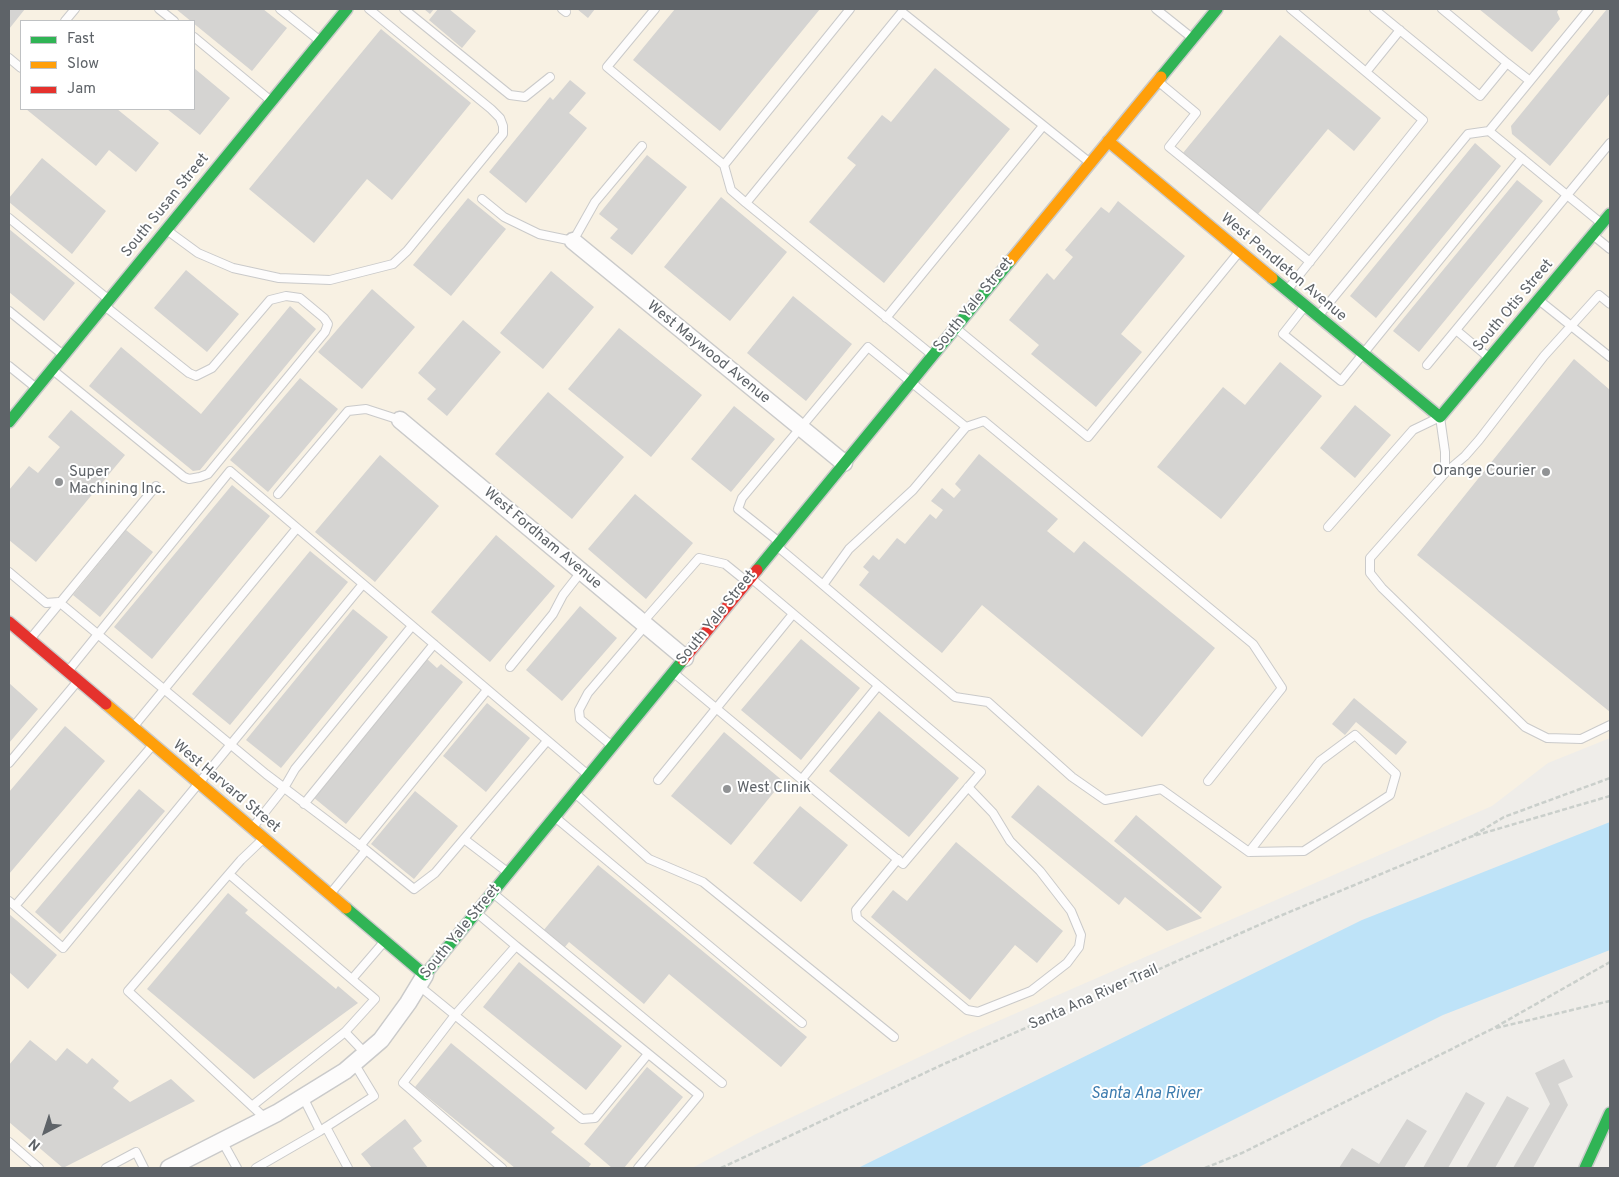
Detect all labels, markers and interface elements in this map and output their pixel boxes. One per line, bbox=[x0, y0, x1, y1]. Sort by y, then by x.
legend bbox=[20, 20, 195, 110]
text: Fast bbox=[67, 30, 95, 49]
text: Slow bbox=[67, 55, 99, 74]
text: Jam bbox=[67, 80, 96, 99]
street label: South Susan Street bbox=[119, 150, 213, 262]
street label: West Pendleton Avenue bbox=[1216, 210, 1350, 326]
street label: South Yale Street bbox=[930, 254, 1018, 356]
street label: South Otis Street bbox=[1470, 256, 1558, 356]
street label: West Maywood Avenue bbox=[643, 298, 773, 408]
place label: Orange Courier bbox=[1432, 463, 1536, 481]
place label: Super Machining Inc. bbox=[69, 464, 165, 499]
marker: Orange Courier bbox=[1540, 466, 1552, 478]
marker: Super Machining Inc. bbox=[53, 476, 65, 488]
street label: West Fordham Avenue bbox=[479, 484, 605, 594]
street label: South Yale Street bbox=[673, 567, 761, 669]
street label: West Harvard Street bbox=[169, 737, 283, 837]
place label: West Clinik bbox=[737, 780, 811, 798]
marker: West Clinik bbox=[721, 783, 733, 795]
street label: South Yale Street bbox=[417, 881, 505, 983]
street label: Santa Ana River Trail bbox=[1026, 961, 1162, 1035]
water label: Santa Ana River bbox=[1091, 1085, 1201, 1105]
north arrow bbox=[20, 1107, 70, 1157]
text: N bbox=[26, 1134, 44, 1154]

